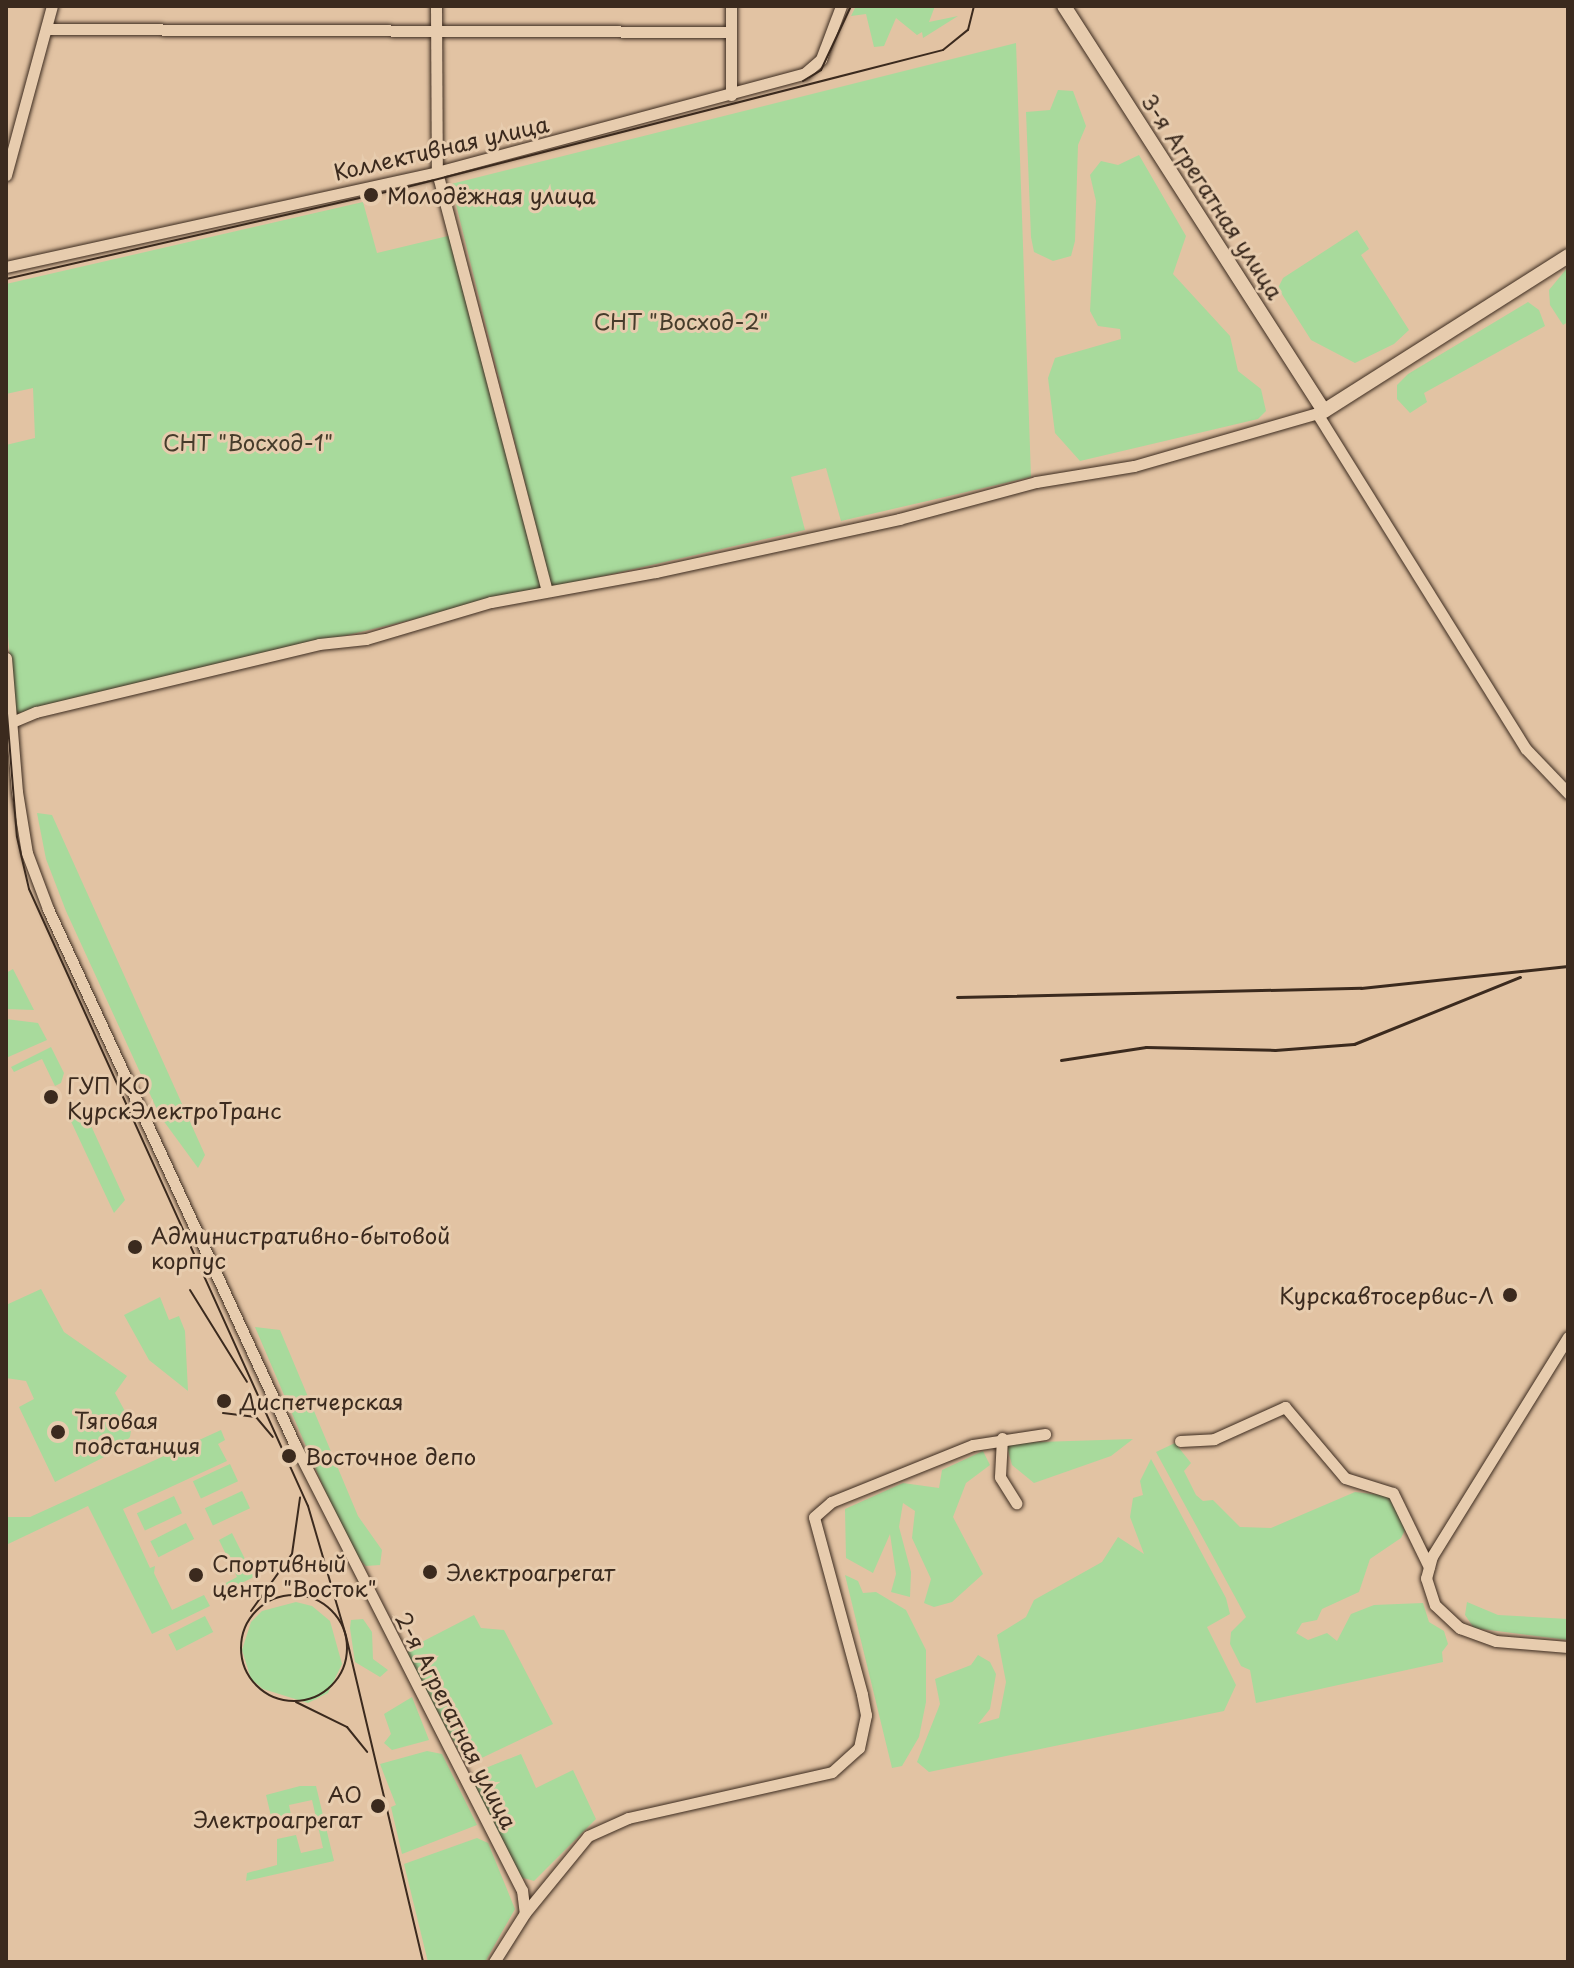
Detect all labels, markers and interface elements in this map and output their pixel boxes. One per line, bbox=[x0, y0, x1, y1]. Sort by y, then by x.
street label: 3-я Агрегатная улица bbox=[1137, 88, 1289, 304]
street label: Коллективная улица bbox=[330, 109, 552, 185]
place label: Молодёжная улица bbox=[387, 182, 597, 208]
marker: Молодёжная улица bbox=[362, 186, 380, 204]
park label: СНТ "Восход-2" bbox=[593, 308, 769, 334]
park label: СНТ "Восход-1" bbox=[163, 429, 333, 455]
place label: ГУП КО КурскЭлектроТранс bbox=[67, 1071, 282, 1122]
marker: ГУП КО КурскЭлектроТранс bbox=[42, 1088, 60, 1106]
place label: Административно-бытовой корпус bbox=[151, 1221, 450, 1272]
marker: Административно-бытовой корпус bbox=[126, 1238, 144, 1256]
place label: Курскавтосервис-Л bbox=[1279, 1282, 1494, 1308]
marker: Курскавтосервис-Л bbox=[1501, 1286, 1519, 1304]
place label: Диспетчерская bbox=[240, 1388, 404, 1414]
marker: Диспетчерская bbox=[215, 1392, 233, 1410]
place label: Тяговая подстанция bbox=[74, 1406, 200, 1458]
marker: Тяговая подстанция bbox=[49, 1423, 67, 1441]
place label: Восточное депо bbox=[305, 1443, 476, 1469]
marker: Восточное депо bbox=[280, 1447, 298, 1465]
place label: Спортивный центр "Восток" bbox=[212, 1549, 377, 1600]
place label: Электроагрегат bbox=[446, 1559, 615, 1585]
marker: Электроагрегат bbox=[421, 1563, 439, 1581]
marker: Спортивный центр "Восток" bbox=[187, 1566, 205, 1584]
street label: 2-я Агрегатная улица bbox=[391, 1607, 523, 1833]
place label: АО Электроагрегат bbox=[193, 1780, 362, 1832]
marker: АО Электроагрегат bbox=[369, 1797, 387, 1815]

